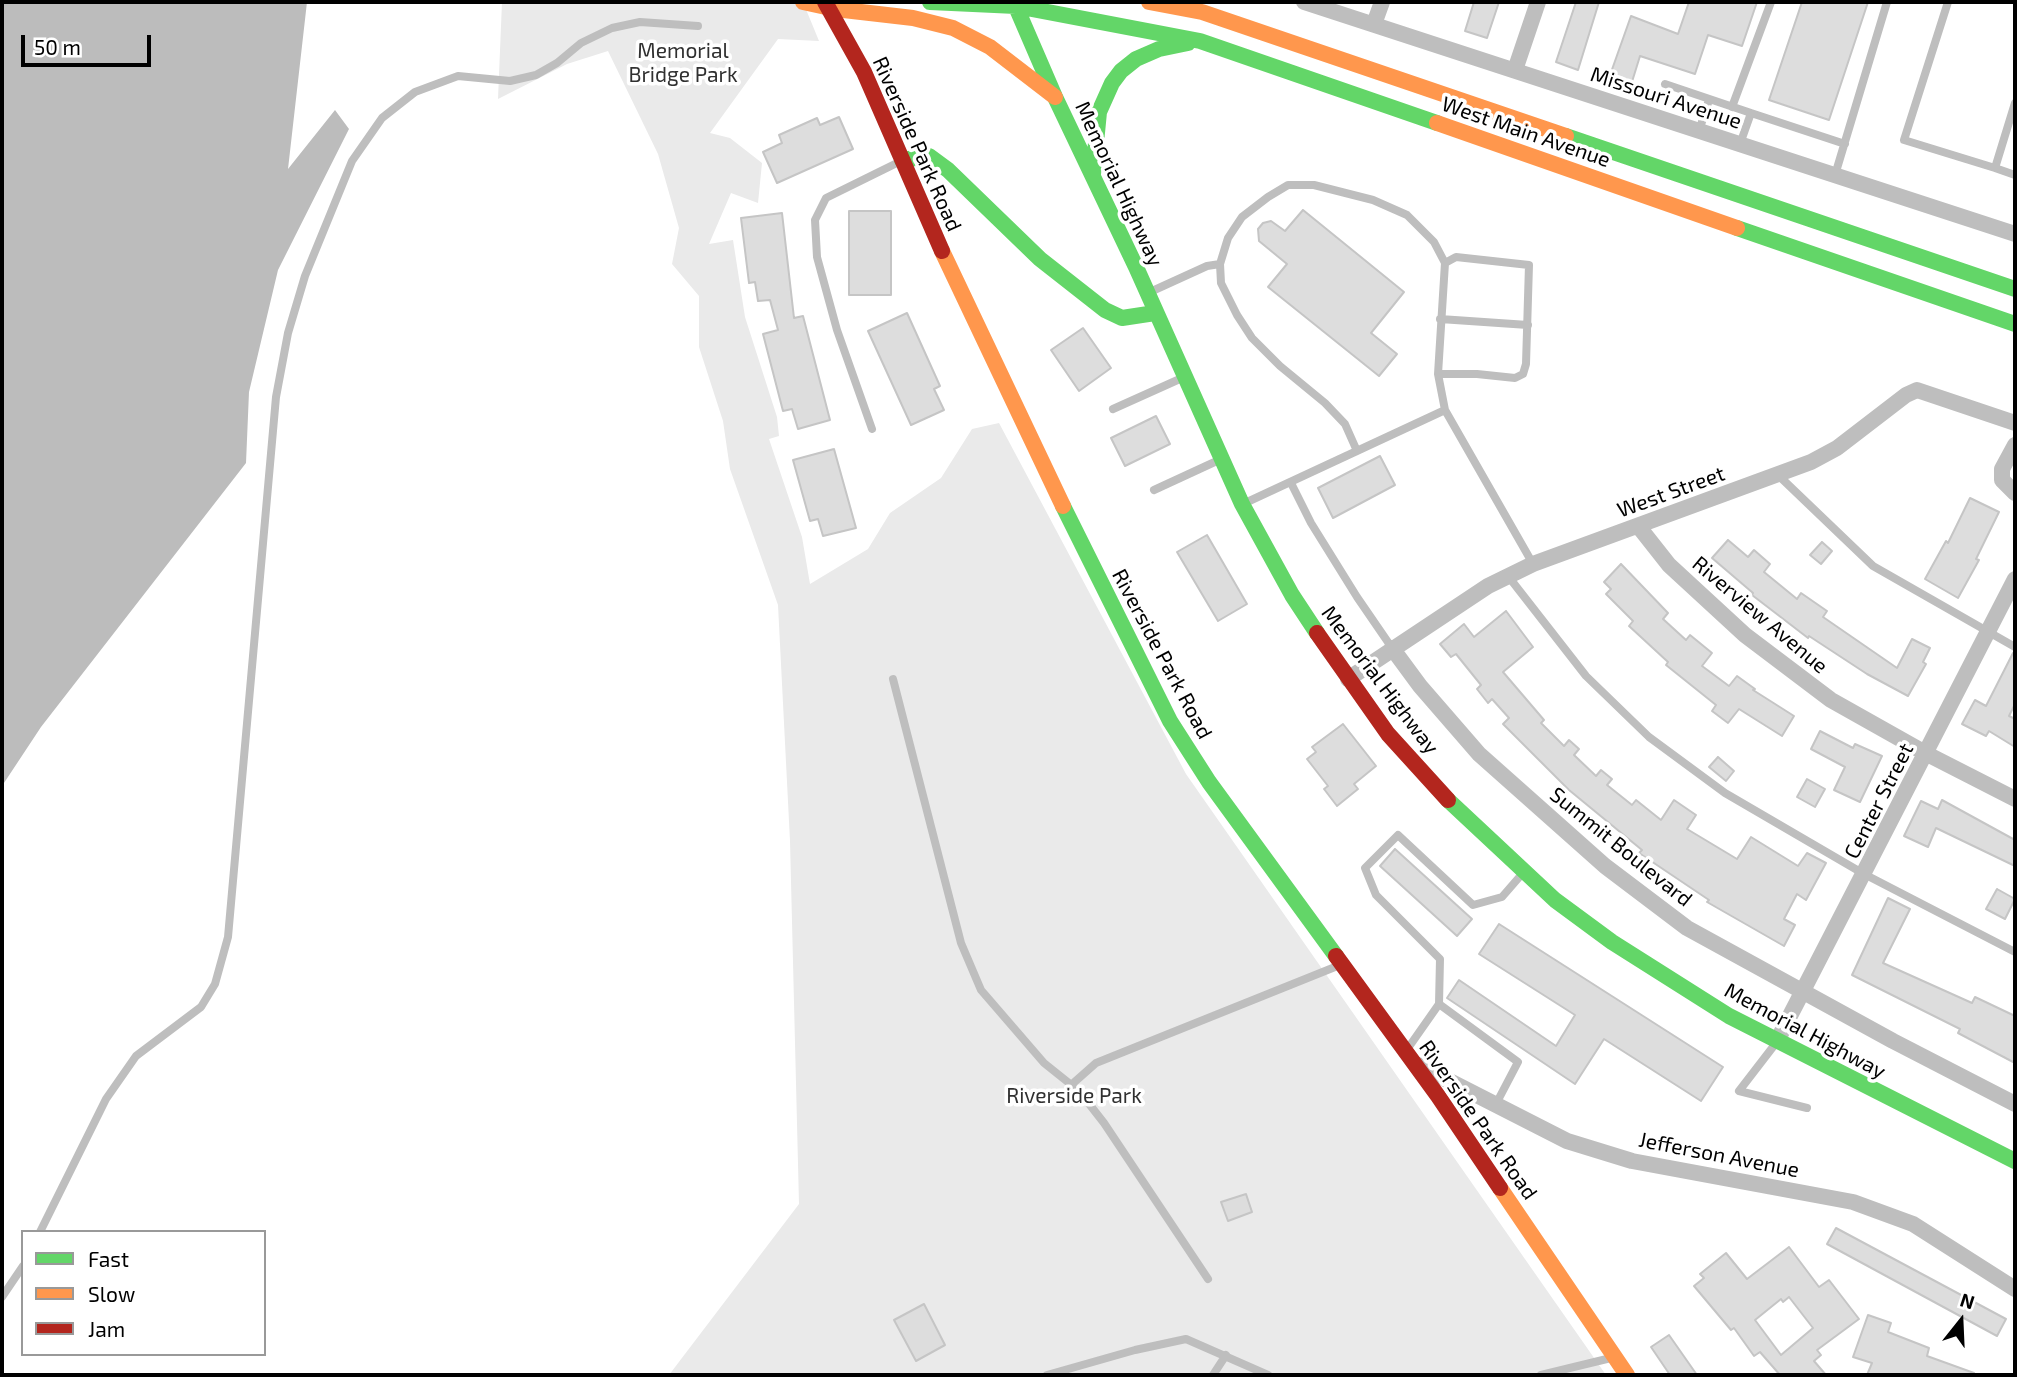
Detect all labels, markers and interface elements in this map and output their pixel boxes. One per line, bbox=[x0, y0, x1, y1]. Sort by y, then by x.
scale bar bbox=[24, 21, 154, 65]
text: 50 m bbox=[34, 34, 81, 59]
park label: Memorial Bridge Park bbox=[628, 38, 738, 88]
street label: Riverside Park Road bbox=[867, 53, 967, 235]
street label: Missouri Avenue bbox=[1587, 62, 1745, 134]
street label: West Main Avenue bbox=[1438, 91, 1614, 173]
street label: Memorial Highway bbox=[1070, 98, 1168, 270]
street label: West Street bbox=[1614, 461, 1728, 523]
street label: Riverview Avenue bbox=[1687, 551, 1833, 679]
street label: Riverside Park Road bbox=[1107, 565, 1217, 743]
street label: Memorial Highway bbox=[1316, 601, 1444, 759]
street label: Center Street bbox=[1839, 739, 1919, 863]
street label: Summit Boulevard bbox=[1545, 782, 1697, 912]
street label: Memorial Highway bbox=[1720, 978, 1890, 1084]
street label: Riverside Park Road bbox=[1414, 1035, 1542, 1205]
park label: Riverside Park bbox=[1006, 1083, 1142, 1109]
street label: Jefferson Avenue bbox=[1637, 1127, 1801, 1183]
legend bbox=[21, 1230, 266, 1356]
text: Fast bbox=[88, 1246, 129, 1271]
text: Slow bbox=[88, 1281, 135, 1306]
north arrow bbox=[1926, 1286, 1996, 1356]
text: N bbox=[1958, 1287, 1978, 1314]
text: Jam bbox=[88, 1316, 125, 1341]

